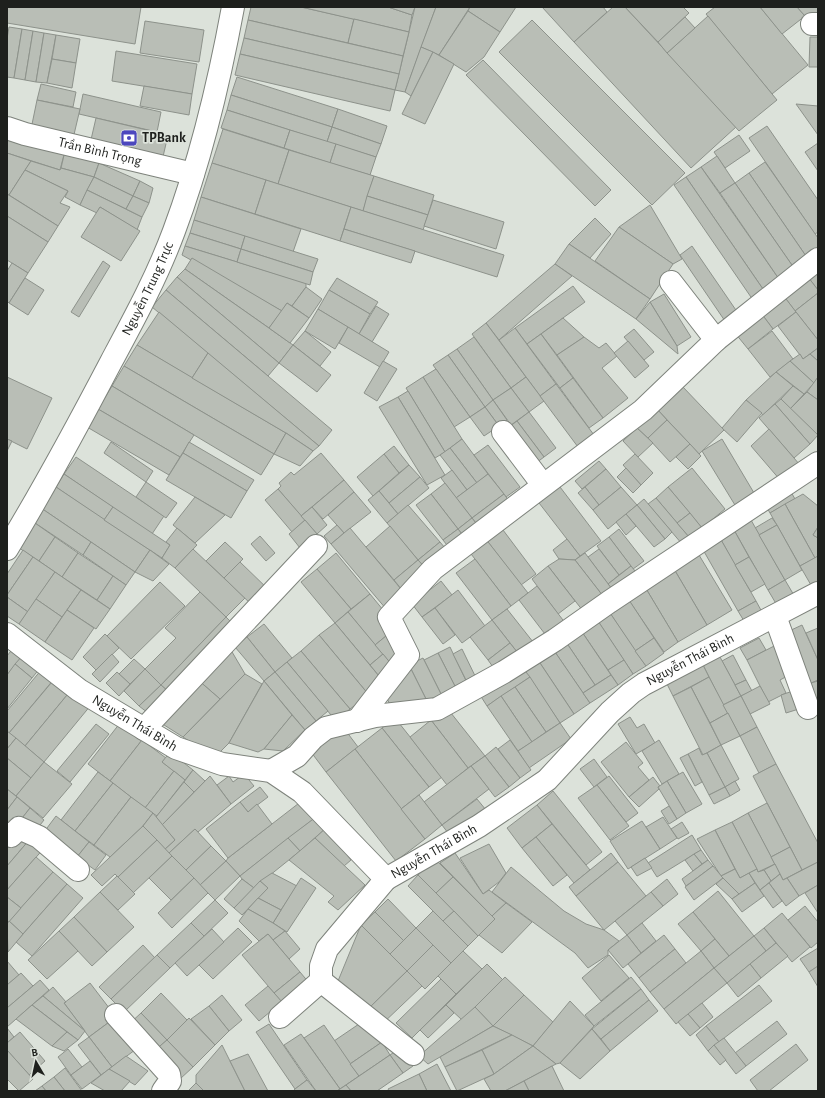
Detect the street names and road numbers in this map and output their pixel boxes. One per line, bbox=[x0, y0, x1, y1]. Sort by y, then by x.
street label: Trần Bình Trọng bbox=[57, 135, 143, 169]
street label: Nguyễn Trung Trực bbox=[120, 240, 176, 338]
street label: Nguyễn Thái Bình bbox=[644, 631, 736, 688]
street label: Nguyễn Thái Bình bbox=[90, 692, 180, 754]
street label: Nguyễn Thái Bình bbox=[389, 822, 479, 882]

